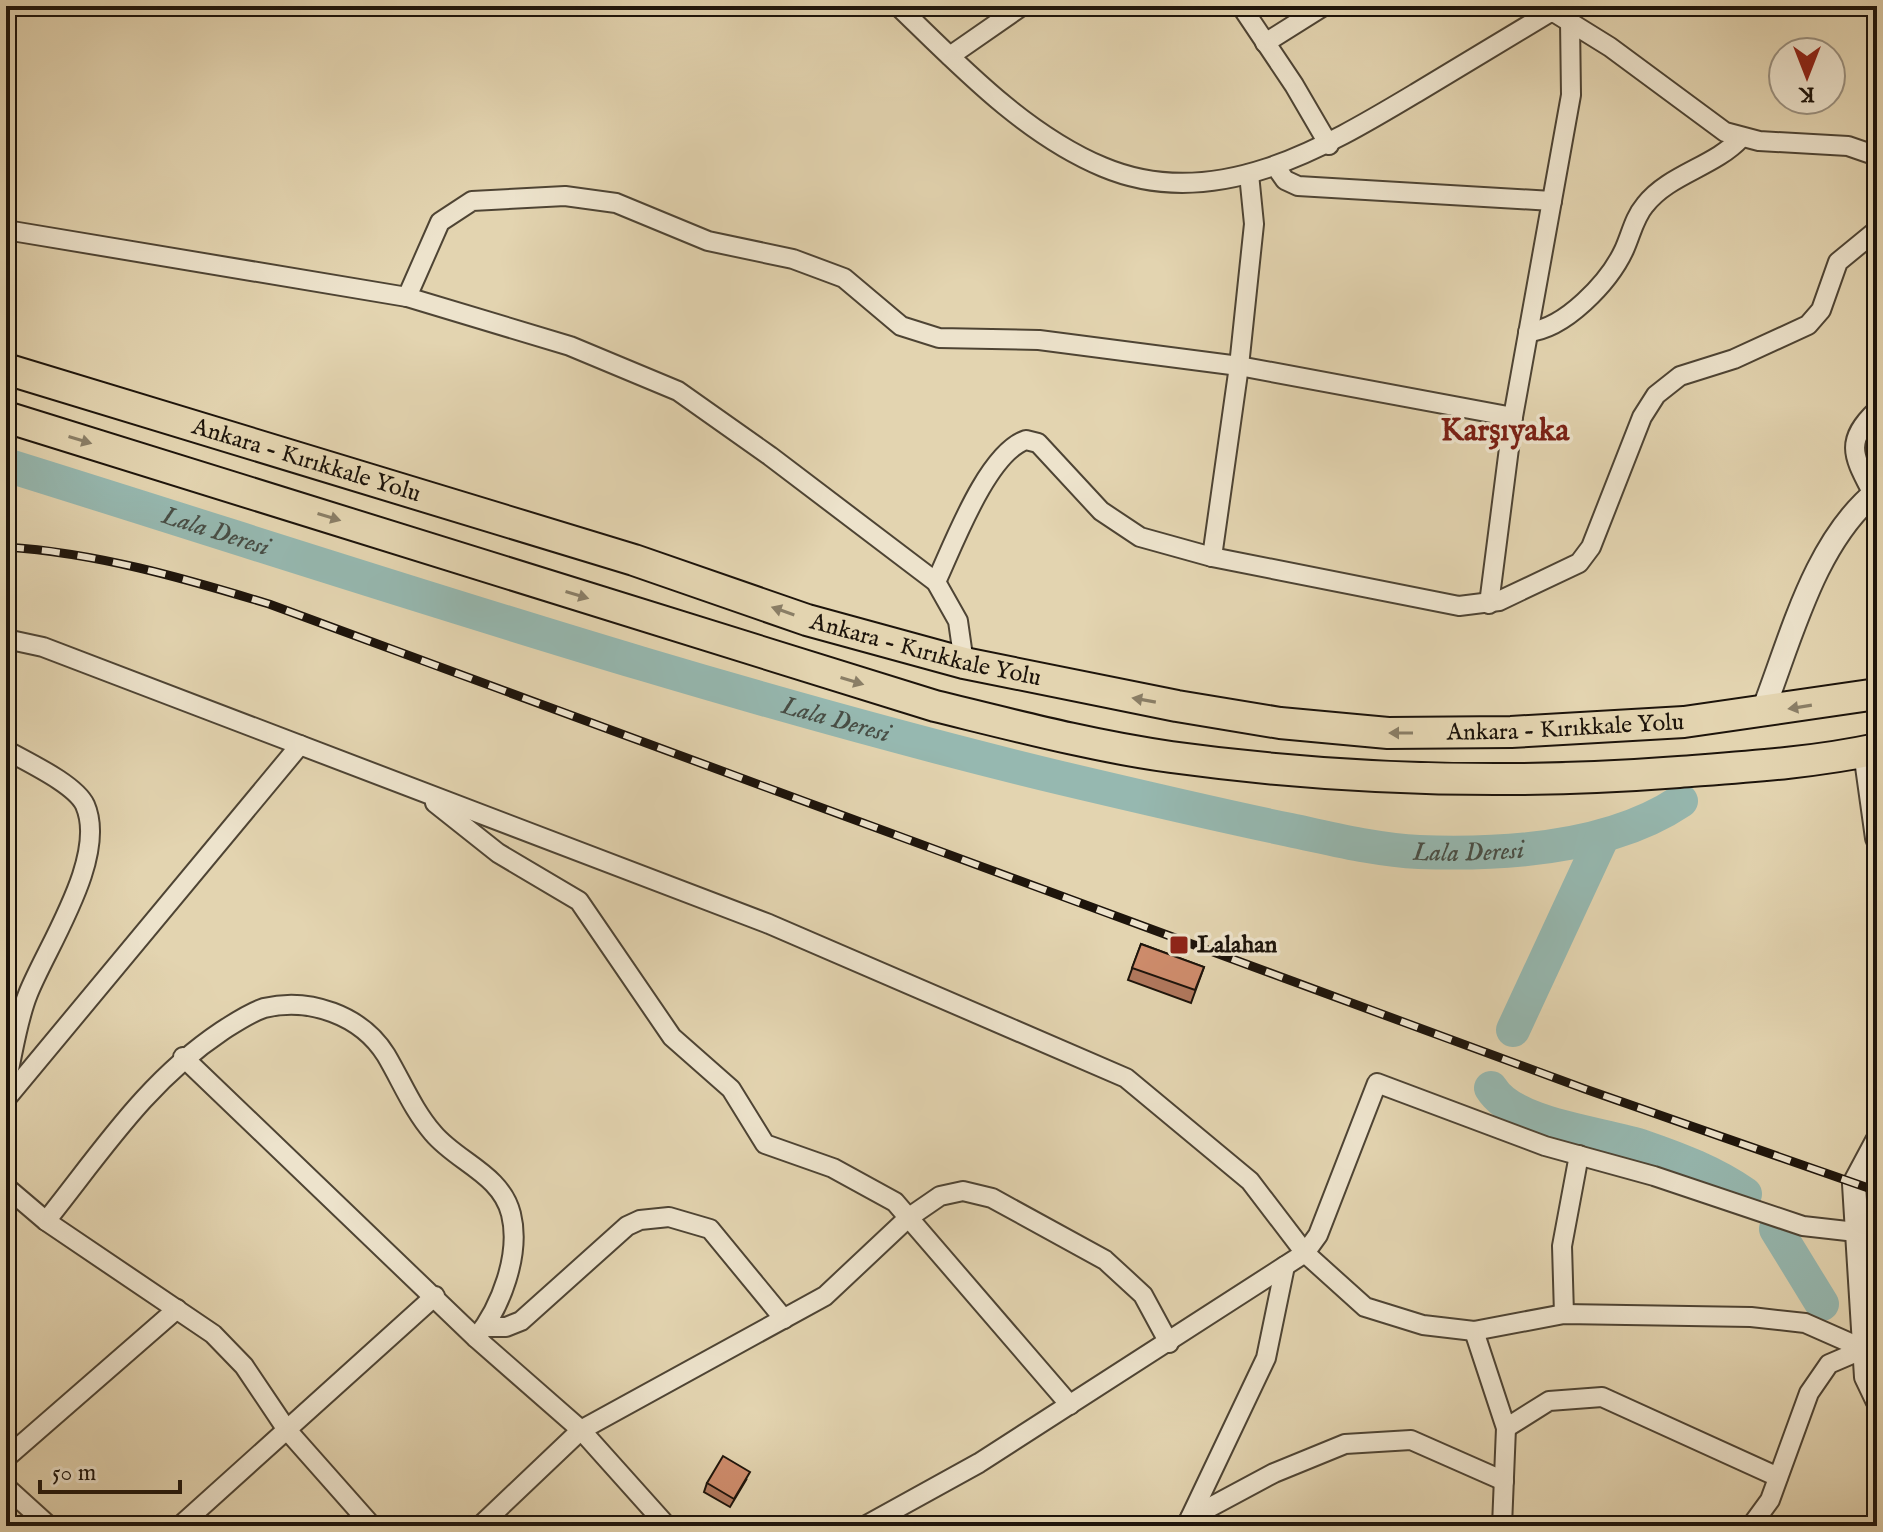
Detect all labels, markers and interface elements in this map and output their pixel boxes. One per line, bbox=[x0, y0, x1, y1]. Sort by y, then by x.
north arrow bbox=[1767, 36, 1847, 116]
text: K bbox=[1798, 80, 1815, 108]
street label: Ankara - Kırıkkale Yolu bbox=[187, 411, 425, 510]
district label: Karşıyaka bbox=[1441, 411, 1571, 452]
one-way arrow bbox=[69, 434, 93, 447]
water label: Lala Deresi bbox=[157, 498, 275, 564]
one-way arrow bbox=[317, 511, 341, 524]
one-way arrow bbox=[565, 589, 589, 601]
one-way arrow bbox=[771, 605, 795, 617]
street label: Ankara - Kırıkkale Yolu bbox=[806, 606, 1044, 694]
one-way arrow bbox=[840, 675, 864, 688]
water label: Lala Deresi bbox=[777, 688, 895, 750]
one-way arrow bbox=[1131, 694, 1156, 706]
one-way arrow bbox=[1787, 701, 1812, 713]
street label: Ankara - Kırıkkale Yolu bbox=[1446, 707, 1685, 748]
one-way arrow bbox=[1388, 726, 1413, 739]
water label: Lala Deresi bbox=[1411, 833, 1527, 869]
place label: Lalahan bbox=[1197, 930, 1278, 961]
marker: Lalahan bbox=[1168, 934, 1190, 956]
scale bar bbox=[40, 1444, 180, 1494]
text: 50 m bbox=[52, 1458, 96, 1489]

